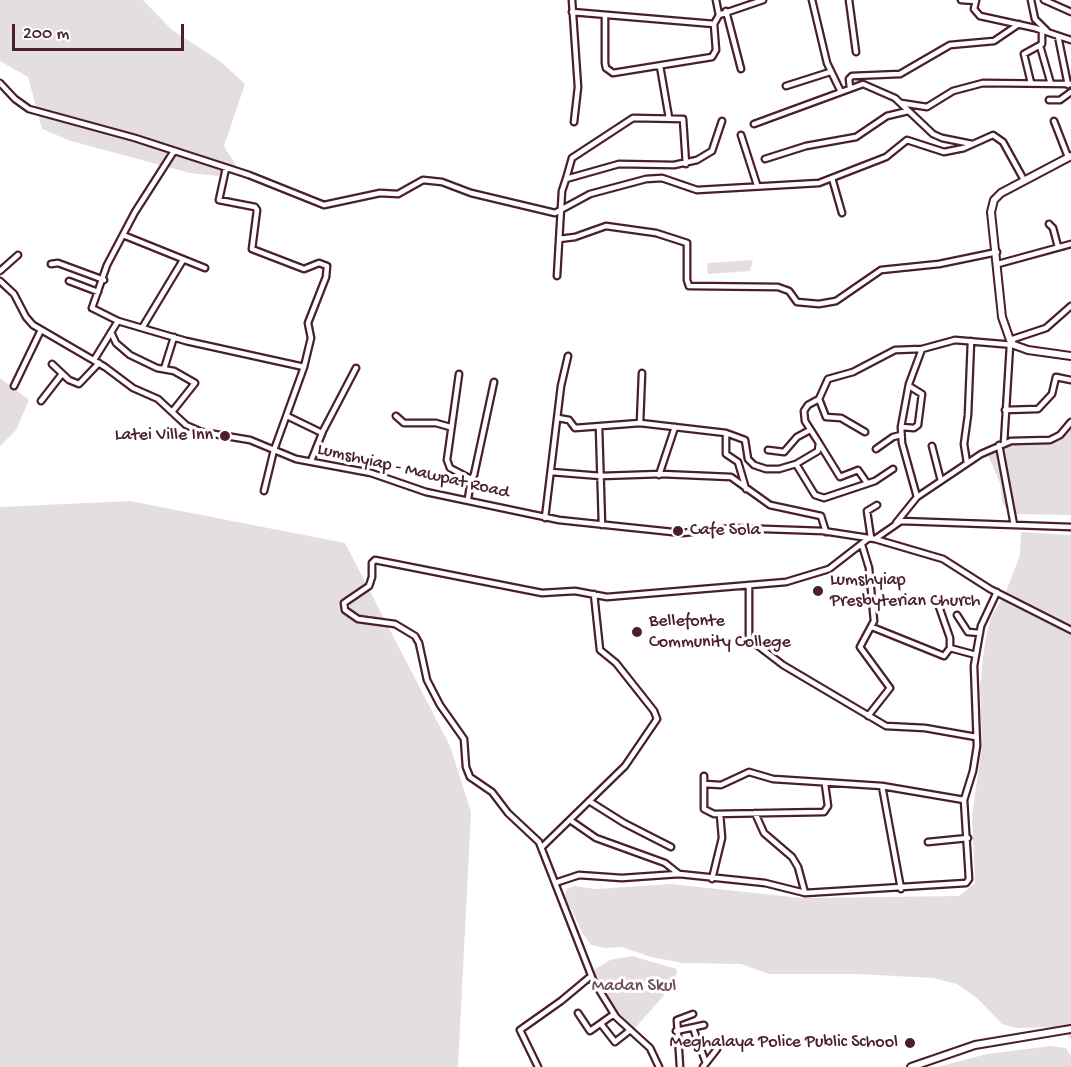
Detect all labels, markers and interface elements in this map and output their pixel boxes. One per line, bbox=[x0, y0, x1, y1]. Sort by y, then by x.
scale bar bbox=[15, 12, 188, 50]
text: 200 m bbox=[23, 24, 69, 45]
place label: Latei Ville Inn bbox=[115, 425, 213, 447]
marker: Latei Ville Inn bbox=[218, 429, 232, 443]
street label: Lumshyiap - Mawpat Road bbox=[315, 439, 511, 505]
place label: Cafe Sola bbox=[690, 520, 760, 542]
marker: Cafe Sola bbox=[671, 524, 685, 538]
place label: Lumshyiap Presbyterian Church bbox=[830, 570, 980, 612]
marker: Lumshyiap Presbyterian Church bbox=[811, 584, 825, 598]
place label: Bellefonte Community College bbox=[649, 611, 791, 654]
marker: Bellefonte Community College bbox=[630, 625, 644, 639]
park label: Madan Skul bbox=[592, 976, 676, 998]
place label: Meghalaya Police Public School bbox=[670, 1032, 898, 1054]
marker: Meghalaya Police Public School bbox=[903, 1036, 917, 1050]

